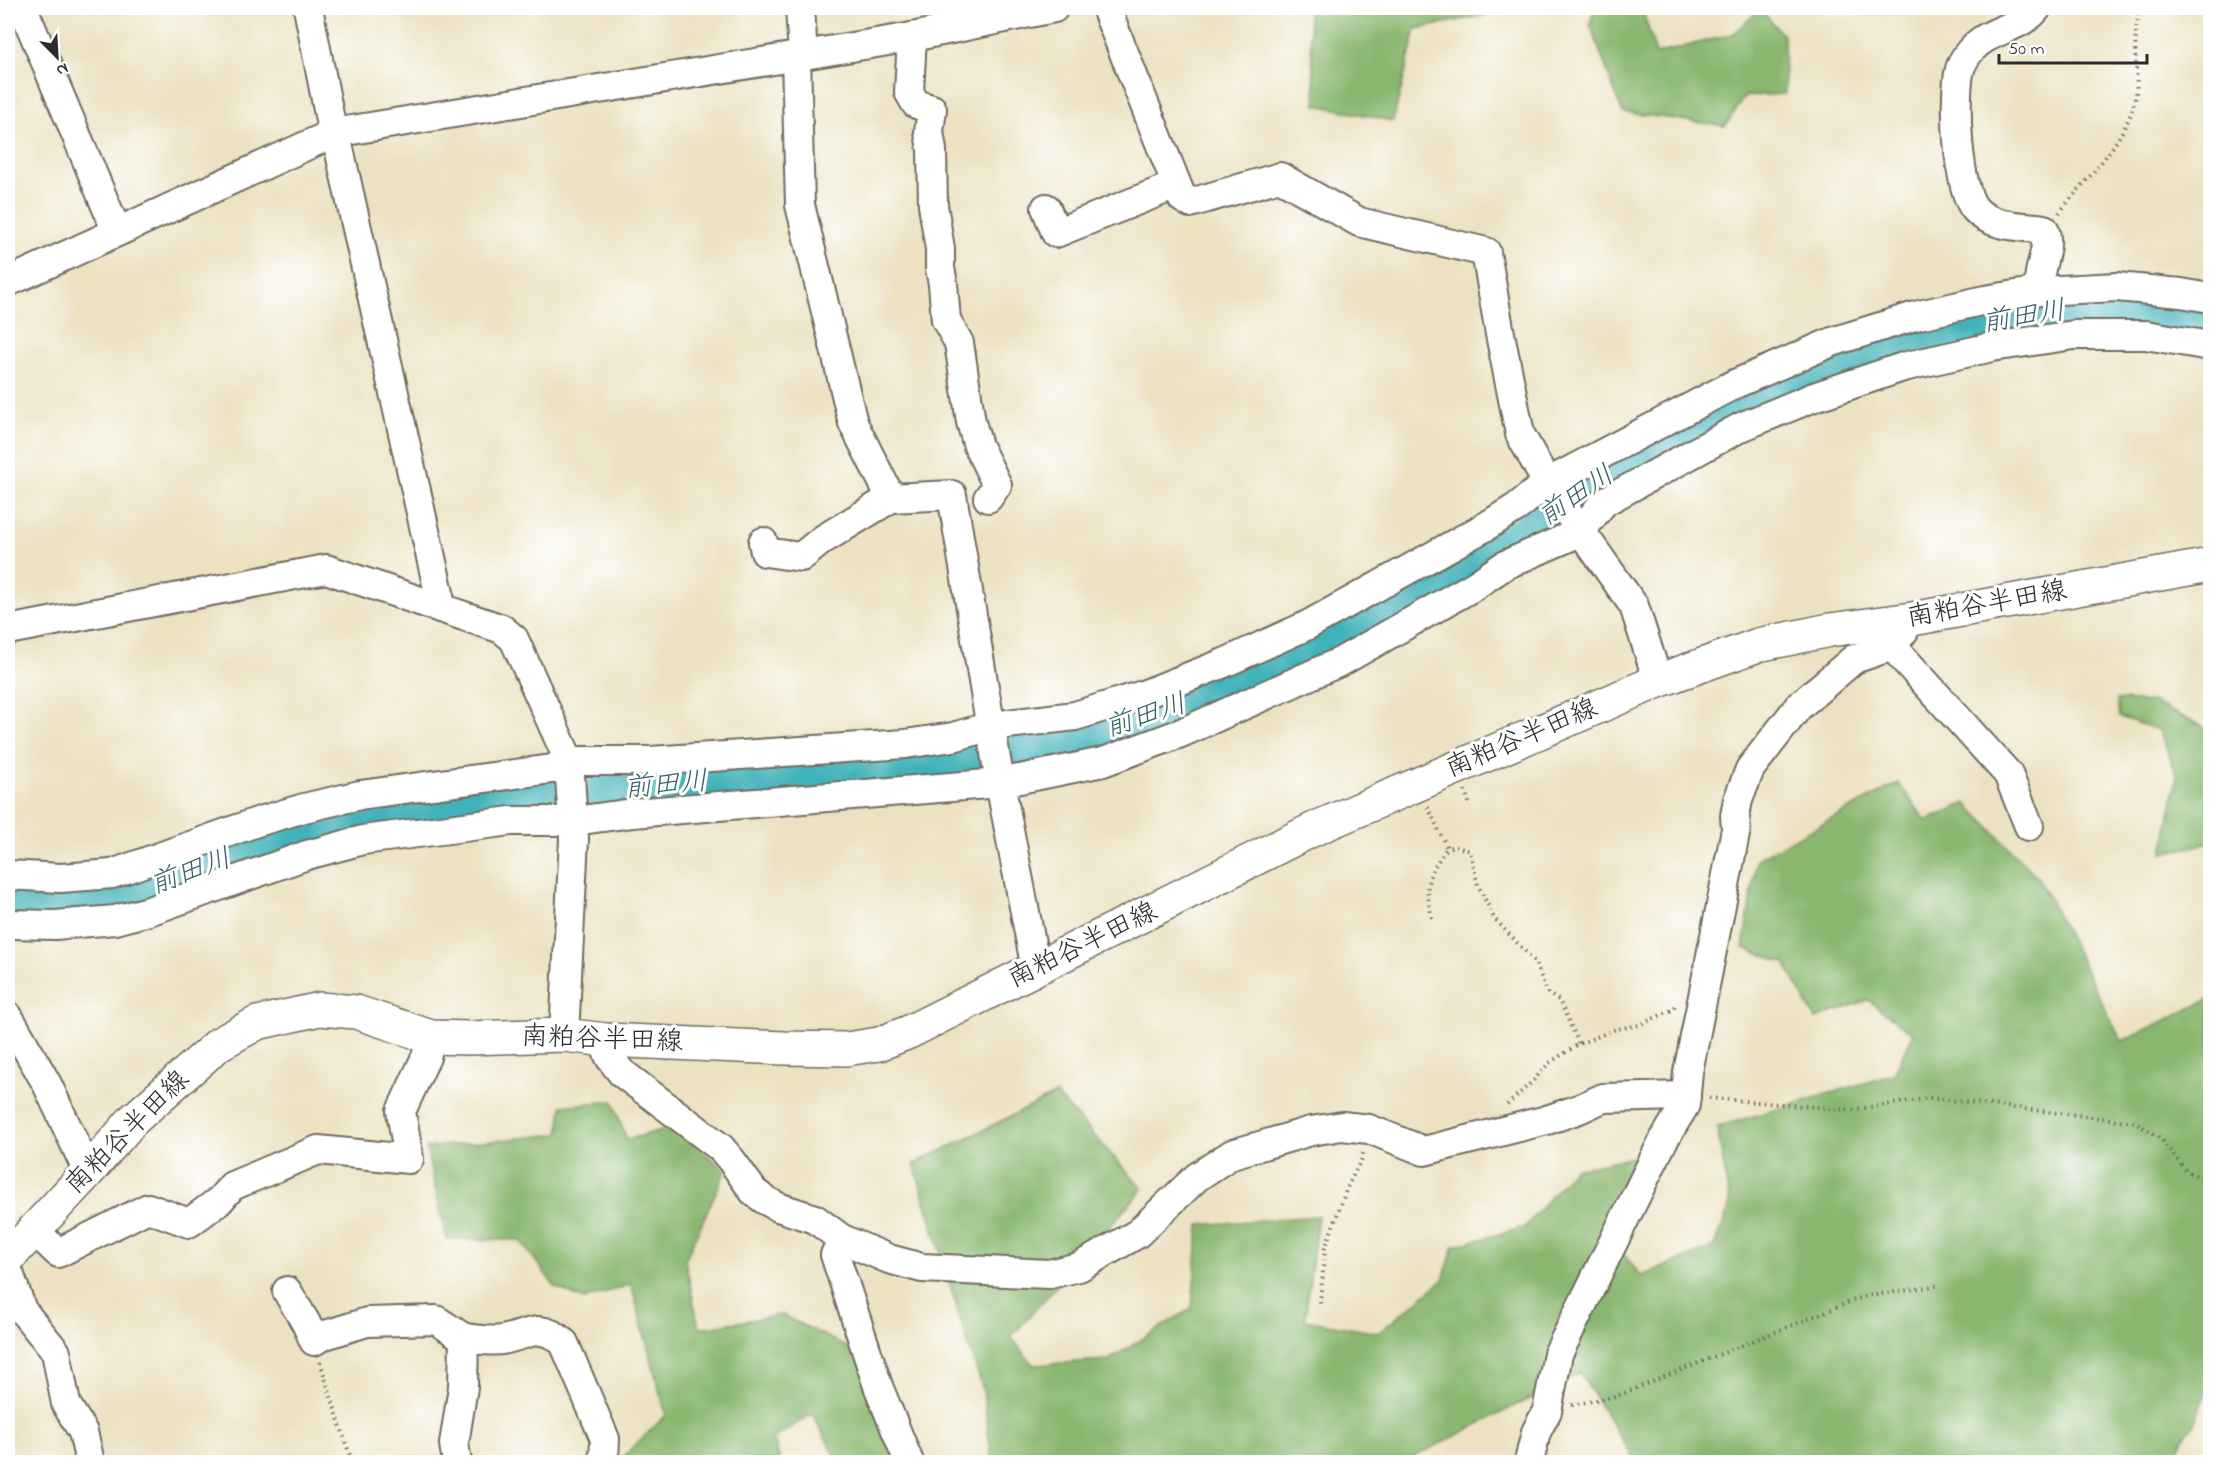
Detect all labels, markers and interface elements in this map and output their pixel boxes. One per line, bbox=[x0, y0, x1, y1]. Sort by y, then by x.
north arrow bbox=[27, 27, 87, 87]
scale bar bbox=[1999, 27, 2148, 65]
text: 50 m bbox=[2008, 37, 2045, 63]
text: N bbox=[52, 56, 72, 82]
water label: 前田川 bbox=[1979, 291, 2069, 345]
water label: 前田川 bbox=[1531, 457, 1623, 537]
street label: 南粕谷半田線 bbox=[1904, 572, 2070, 638]
water label: 前田川 bbox=[1100, 685, 1192, 749]
street label: 南粕谷半田線 bbox=[1440, 689, 1604, 789]
water label: 前田川 bbox=[622, 762, 710, 810]
water label: 前田川 bbox=[145, 839, 237, 907]
street label: 南粕谷半田線 bbox=[1002, 893, 1164, 999]
street label: 南粕谷半田線 bbox=[520, 1018, 684, 1062]
street label: 南粕谷半田線 bbox=[57, 1062, 199, 1204]

